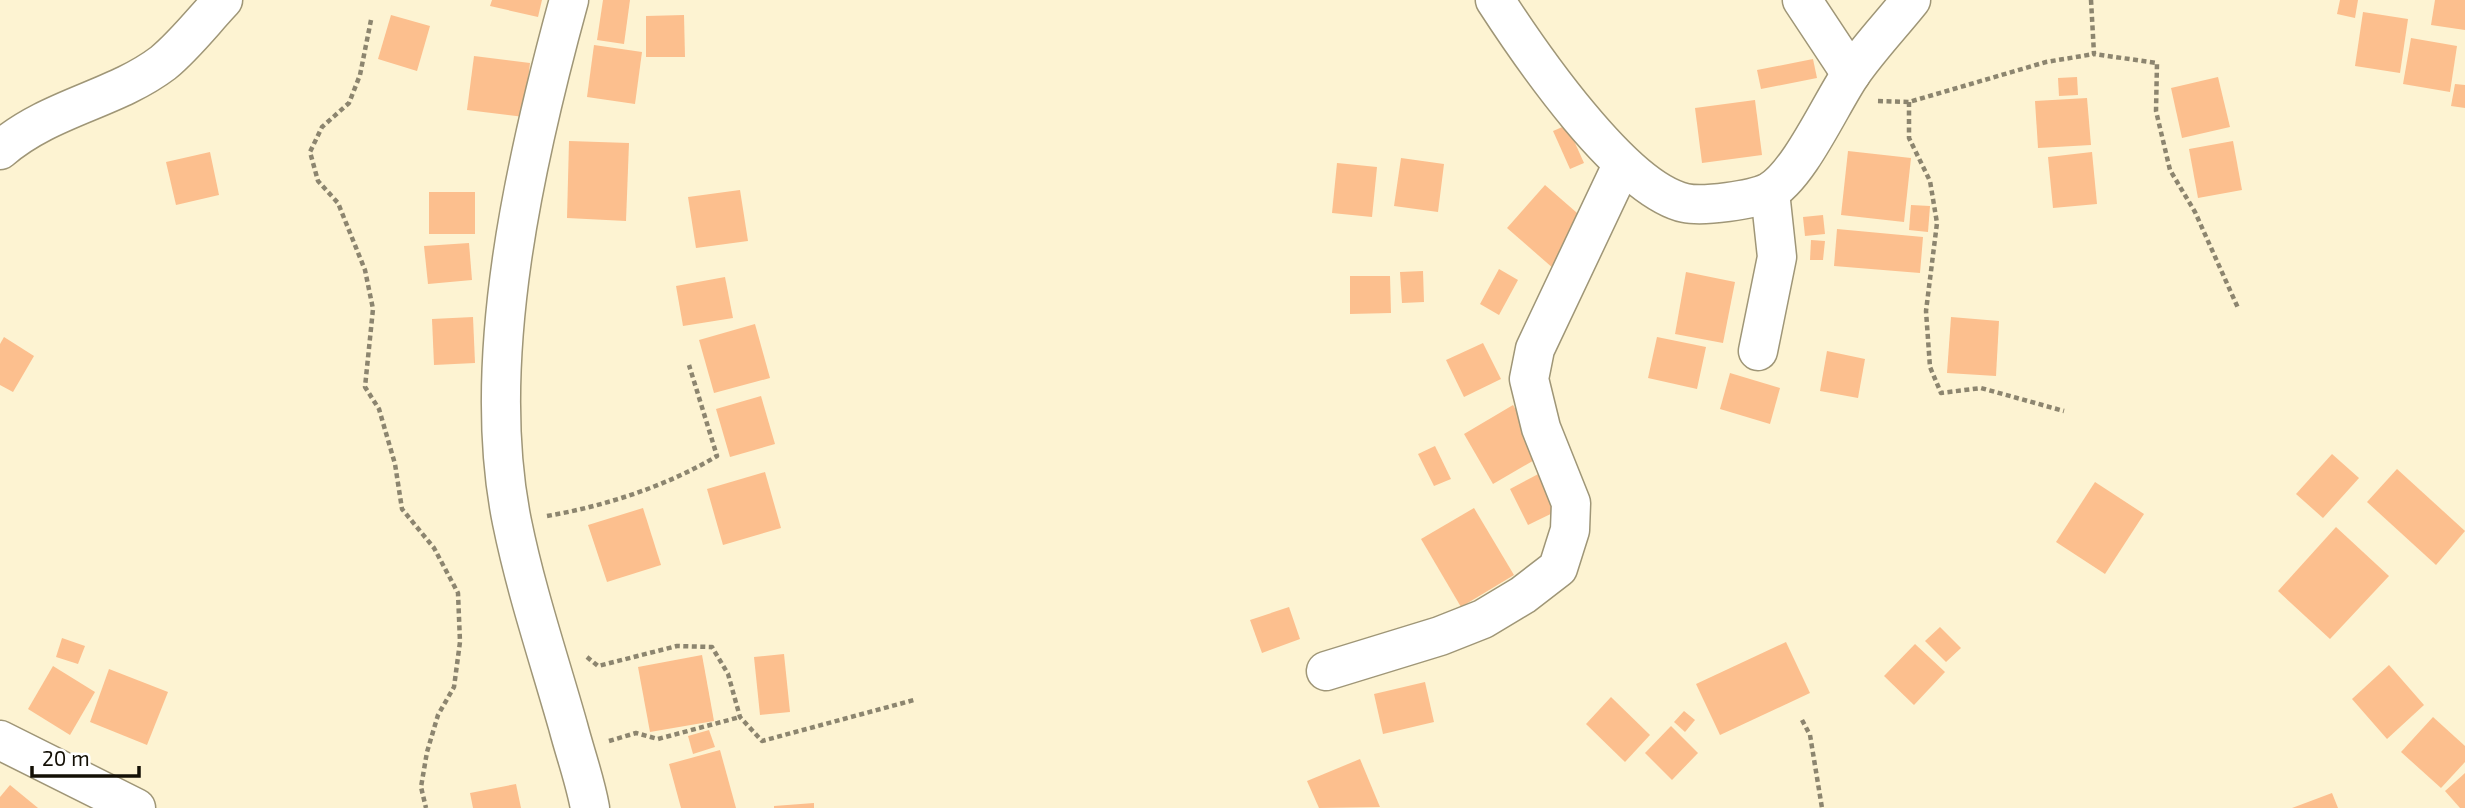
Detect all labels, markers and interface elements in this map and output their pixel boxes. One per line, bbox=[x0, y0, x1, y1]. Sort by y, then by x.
scale bar bbox=[32, 734, 138, 778]
text: 20 m bbox=[42, 745, 90, 770]

